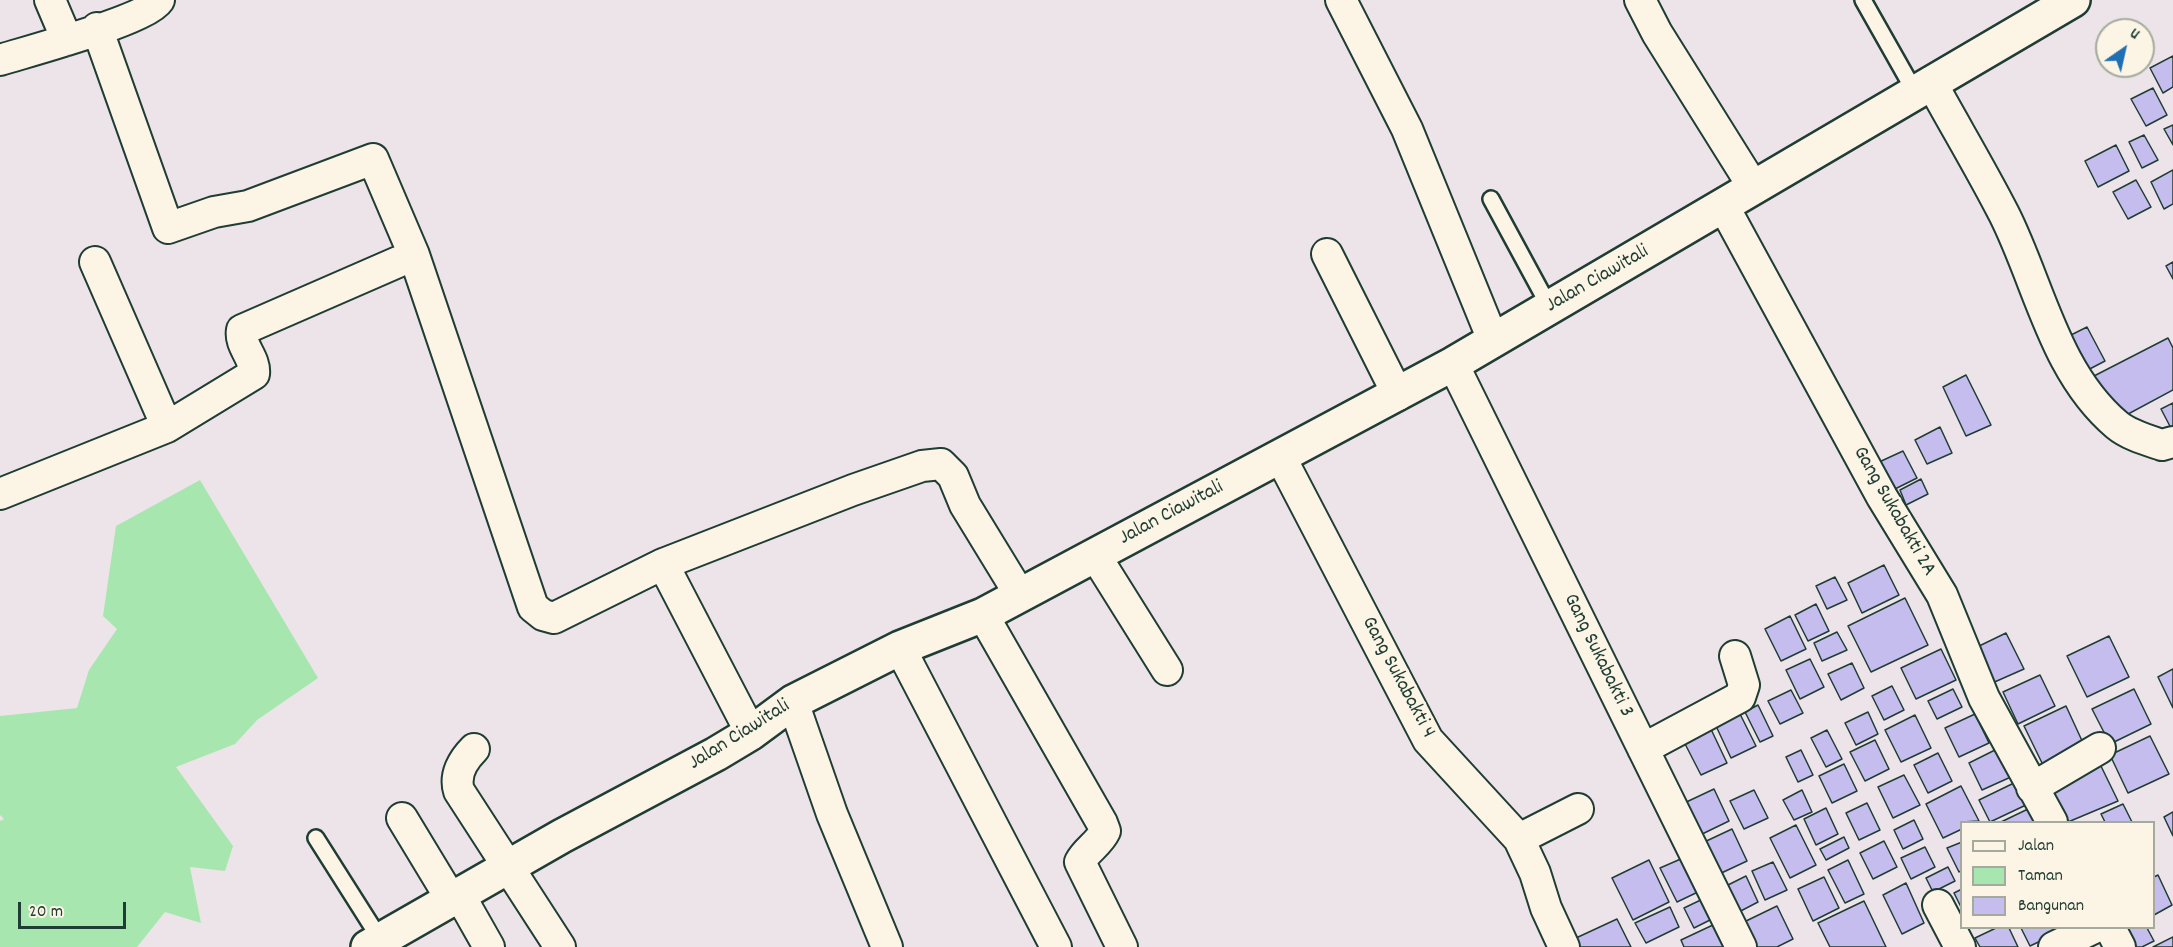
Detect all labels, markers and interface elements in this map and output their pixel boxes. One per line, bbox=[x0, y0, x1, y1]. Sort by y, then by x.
north arrow bbox=[2095, 18, 2155, 78]
text: U bbox=[2125, 23, 2144, 46]
street label: Jalan Ciawitali bbox=[1542, 240, 1654, 320]
street label: Gang Sukabakti 2A bbox=[1846, 443, 1940, 581]
street label: Jalan Ciawitali bbox=[1115, 476, 1229, 552]
street label: Gang Sukabakti 3 bbox=[1556, 590, 1638, 722]
street label: Gang Sukabakti 4 bbox=[1355, 613, 1439, 743]
street label: Jalan Ciawitali bbox=[685, 695, 795, 777]
legend bbox=[1960, 821, 2155, 929]
text: Jalan bbox=[2018, 834, 2054, 859]
text: Taman bbox=[2018, 864, 2063, 889]
scale bar bbox=[21, 890, 129, 928]
text: Bangunan bbox=[2018, 894, 2084, 919]
text: 20 m bbox=[29, 900, 63, 925]

